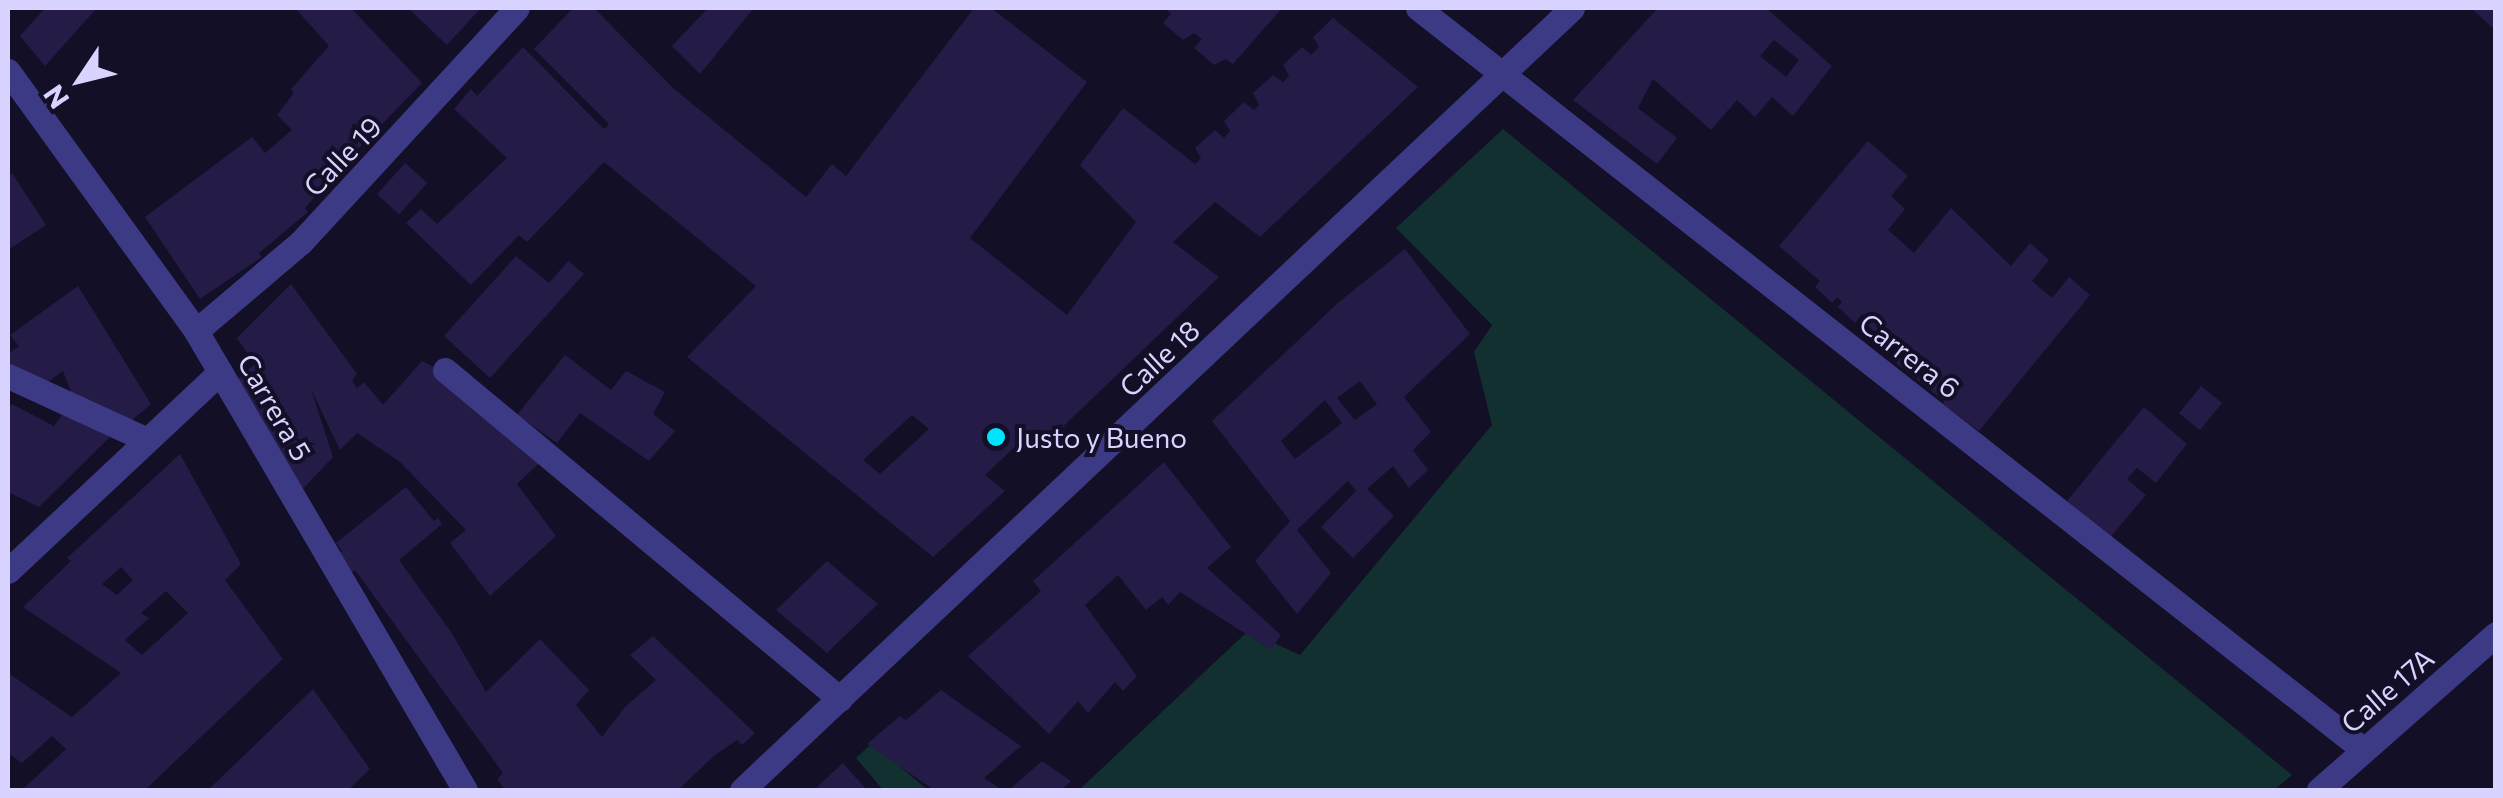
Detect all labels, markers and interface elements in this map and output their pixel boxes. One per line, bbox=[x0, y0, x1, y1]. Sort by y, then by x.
north arrow bbox=[30, 30, 130, 130]
text: N bbox=[35, 79, 75, 116]
street label: Calle 19 bbox=[296, 109, 388, 203]
street label: Carrera 6 bbox=[1853, 305, 1967, 405]
street label: Calle 18 bbox=[1112, 313, 1206, 403]
street label: Carrera 5 bbox=[231, 348, 319, 466]
place label: Justo y Bueno bbox=[1016, 420, 1187, 454]
marker: Justo y Bueno bbox=[985, 426, 1007, 448]
street label: Calle 17A bbox=[2334, 641, 2440, 739]

